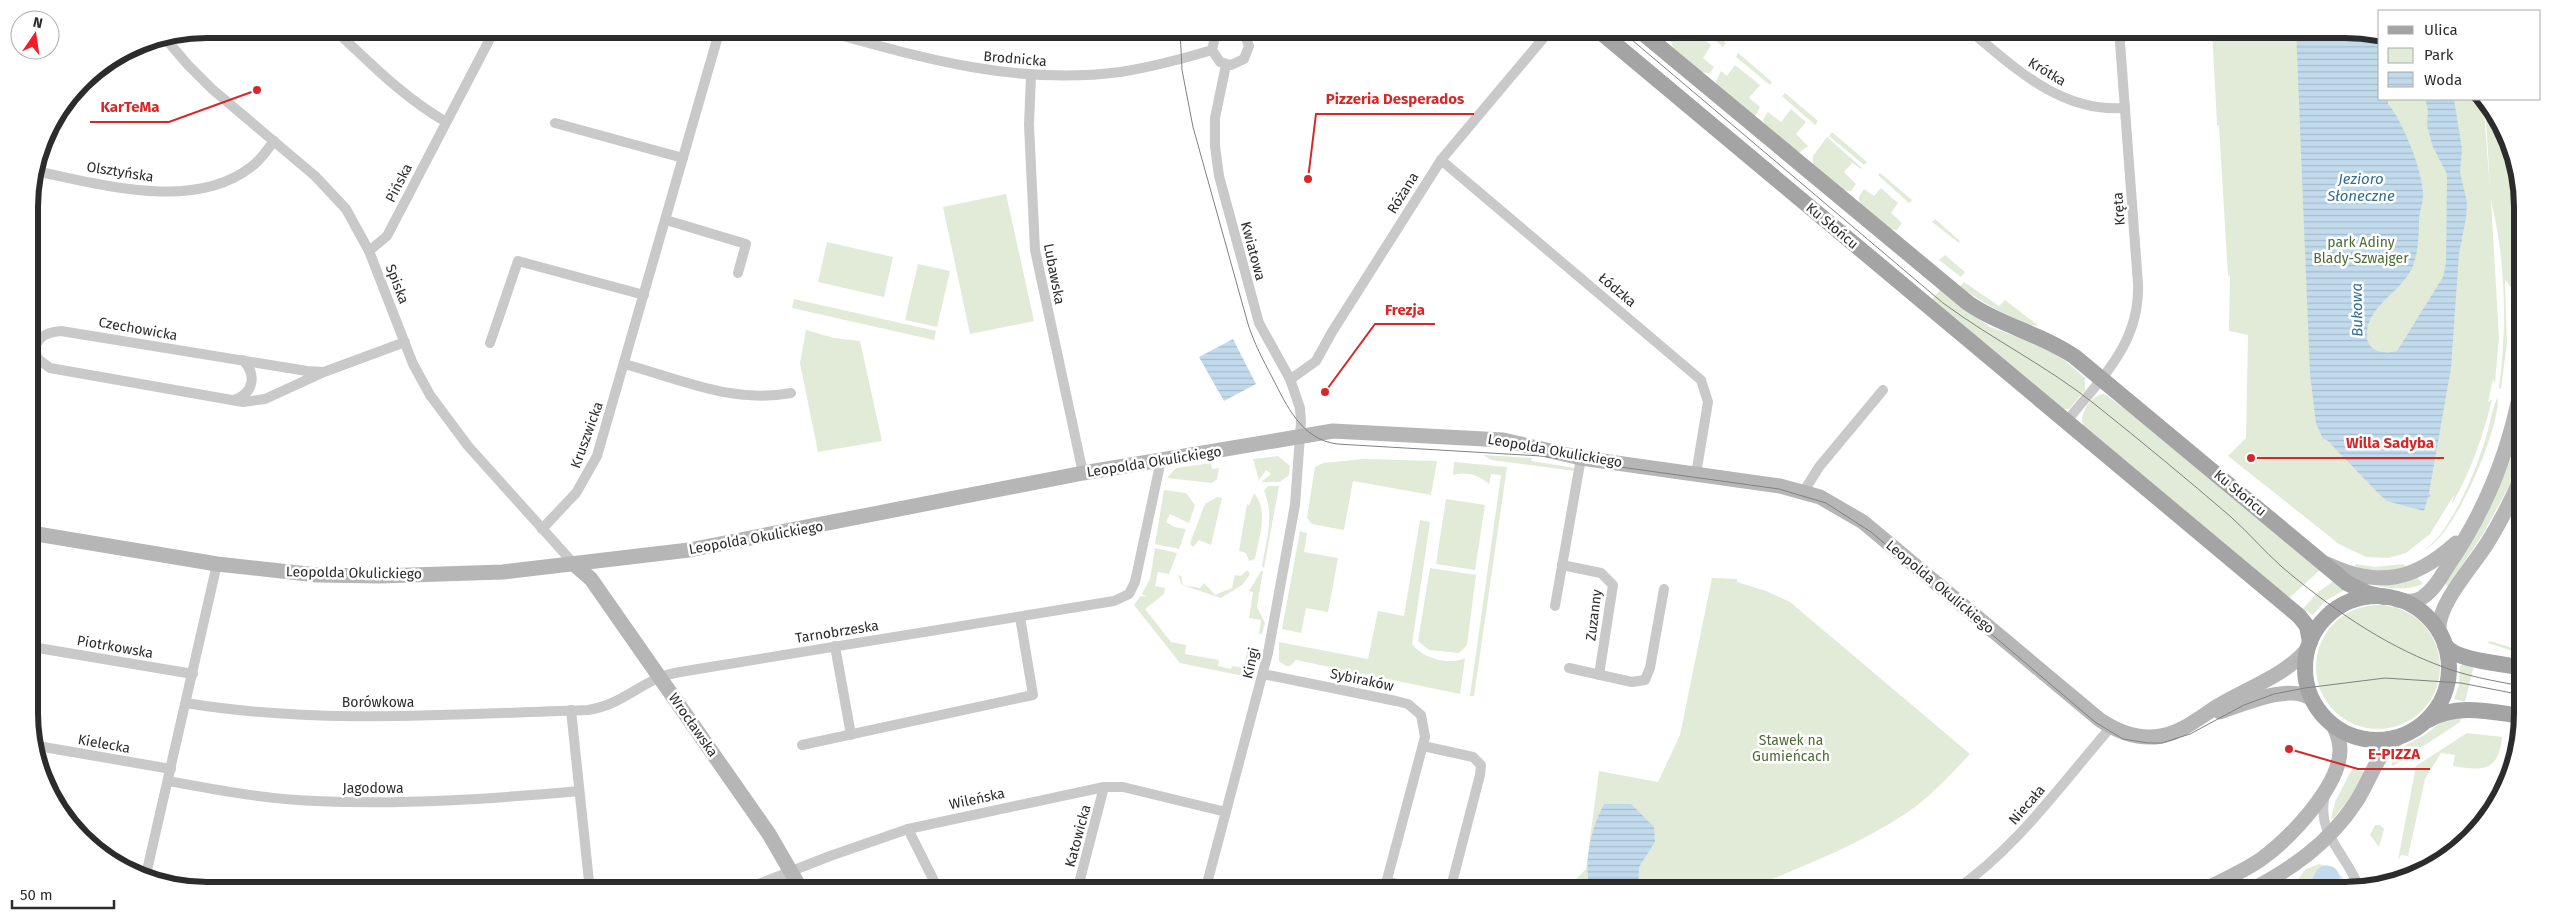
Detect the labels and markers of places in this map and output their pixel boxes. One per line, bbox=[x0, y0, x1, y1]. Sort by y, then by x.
callout: Pizzeria Desperados bbox=[1316, 84, 1474, 114]
callout: KarTeMa bbox=[90, 92, 169, 122]
callout: Frezja bbox=[1375, 294, 1435, 324]
callout: Willa Sadyba bbox=[2336, 428, 2444, 458]
callout: E-PIZZA bbox=[2358, 739, 2430, 769]

